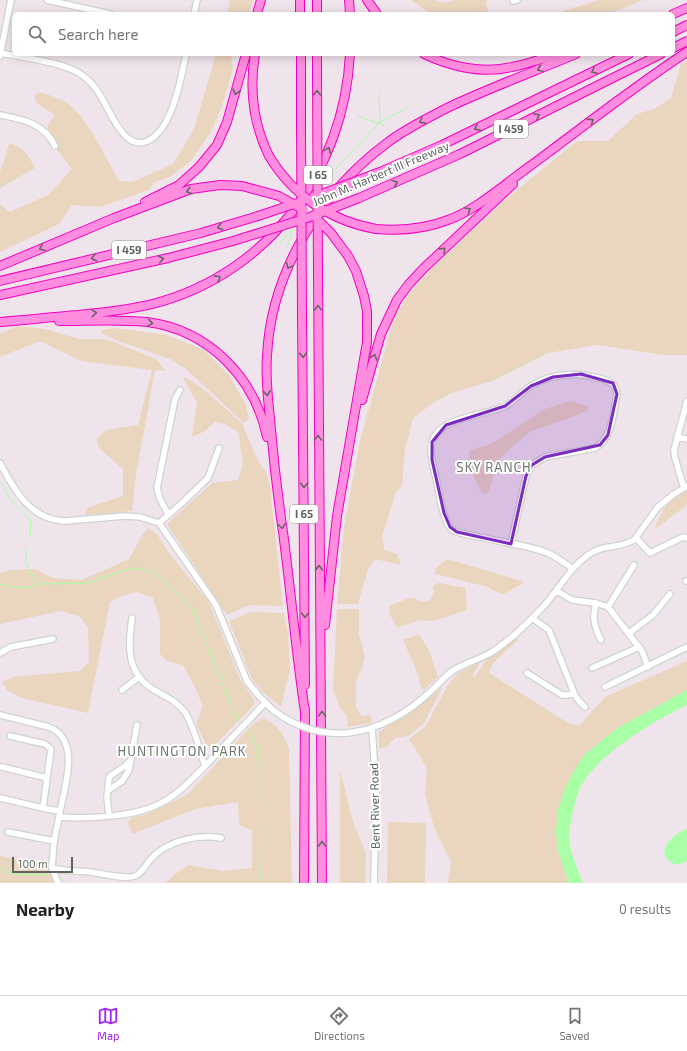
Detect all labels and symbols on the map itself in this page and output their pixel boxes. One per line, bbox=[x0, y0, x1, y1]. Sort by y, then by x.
one-way arrow bbox=[537, 64, 544, 72]
one-way arrow bbox=[591, 66, 598, 74]
one-way arrow bbox=[232, 88, 240, 95]
one-way arrow bbox=[313, 90, 321, 96]
one-way arrow bbox=[533, 113, 541, 121]
one-way arrow bbox=[418, 117, 426, 124]
one-way arrow bbox=[586, 119, 593, 126]
road number: I 459 bbox=[494, 120, 528, 138]
one-way arrow bbox=[474, 123, 481, 131]
street label: John M. Harbert III Freeway bbox=[310, 138, 452, 208]
one-way arrow bbox=[323, 147, 331, 155]
road number: I 65 bbox=[304, 166, 332, 184]
one-way arrow bbox=[391, 180, 398, 188]
one-way arrow bbox=[186, 186, 193, 194]
one-way arrow bbox=[464, 208, 471, 215]
one-way arrow bbox=[217, 222, 224, 231]
road number: I 459 bbox=[112, 241, 146, 259]
one-way arrow bbox=[39, 244, 46, 252]
one-way arrow bbox=[438, 247, 446, 255]
one-way arrow bbox=[91, 254, 97, 262]
one-way arrow bbox=[158, 256, 164, 264]
one-way arrow bbox=[286, 262, 294, 269]
one-way arrow bbox=[213, 275, 221, 282]
one-way arrow bbox=[314, 305, 322, 311]
one-way arrow bbox=[91, 309, 97, 318]
one-way arrow bbox=[147, 318, 153, 327]
one-way arrow bbox=[298, 352, 307, 358]
one-way arrow bbox=[369, 354, 378, 361]
one-way arrow bbox=[263, 390, 272, 396]
one-way arrow bbox=[314, 435, 322, 441]
district label: SKY RANCH bbox=[456, 459, 532, 475]
one-way arrow bbox=[300, 482, 308, 488]
road number: I 65 bbox=[290, 505, 318, 523]
one-way arrow bbox=[277, 523, 286, 529]
one-way arrow bbox=[315, 565, 323, 571]
one-way arrow bbox=[301, 612, 309, 618]
one-way arrow bbox=[318, 711, 326, 717]
district label: HUNTINGTON PARK bbox=[118, 743, 246, 759]
street label: Bent River Road bbox=[366, 763, 382, 849]
one-way arrow bbox=[318, 841, 326, 847]
scale bar bbox=[12, 855, 73, 874]

